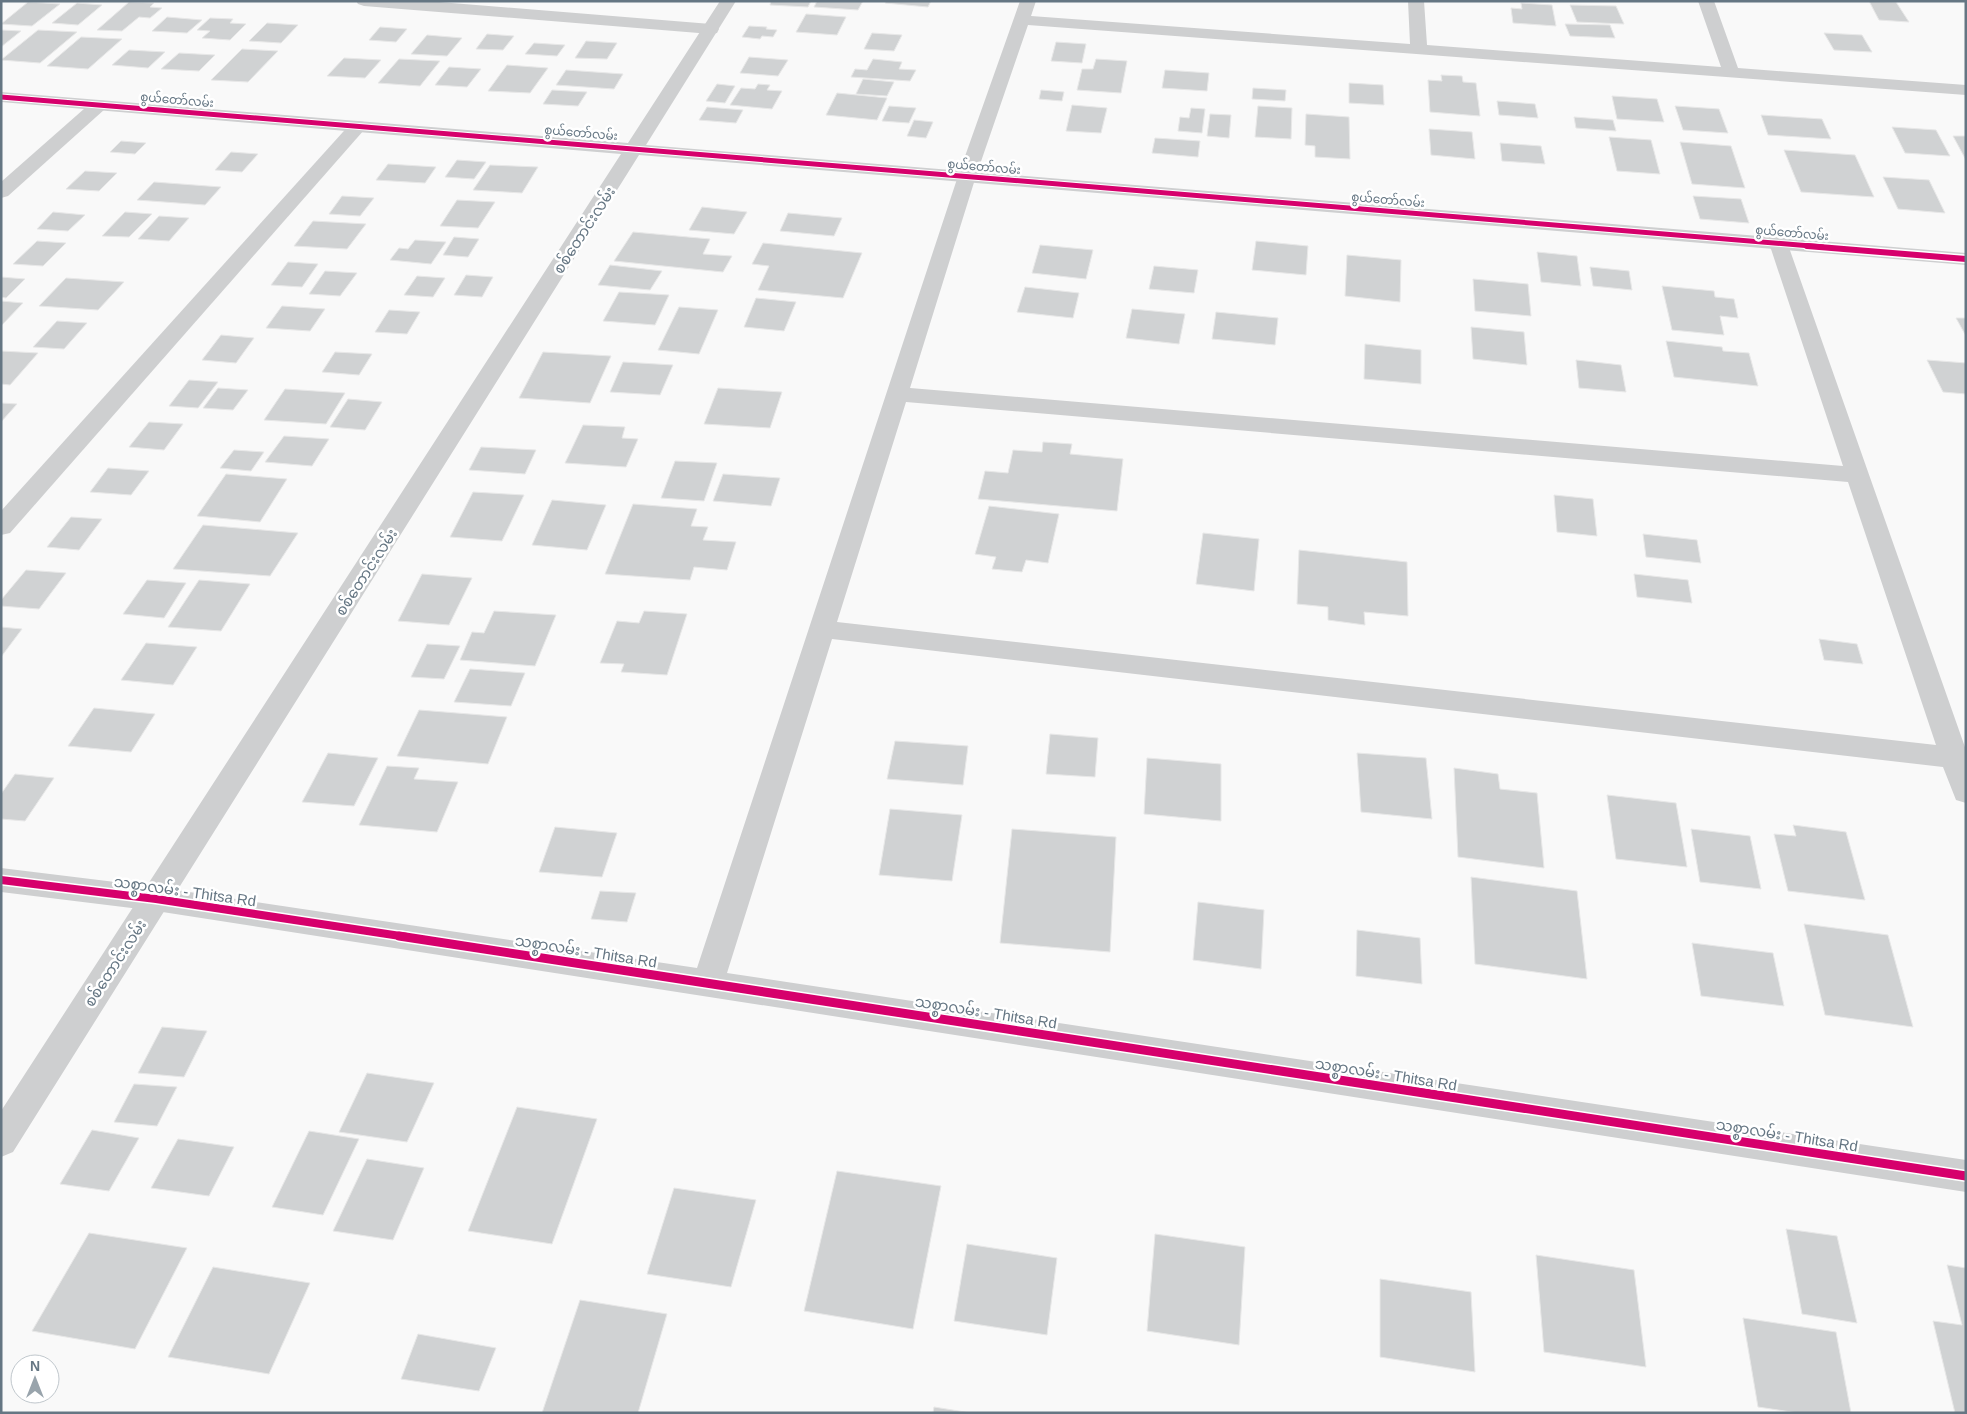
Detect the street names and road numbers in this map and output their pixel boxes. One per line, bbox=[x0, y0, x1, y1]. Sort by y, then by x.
street label: စွယ်တော်လမ်း bbox=[139, 88, 215, 113]
street label: စွယ်တော်လမ်း bbox=[543, 121, 619, 146]
street label: စွယ်တော်လမ်း bbox=[946, 155, 1022, 180]
street label: စစ်တောင်းလမ်း bbox=[549, 183, 618, 277]
street label: စွယ်တော်လမ်း bbox=[1350, 188, 1426, 213]
street label: စွယ်တော်လမ်း bbox=[1754, 221, 1830, 246]
street label: စစ်တောင်းလမ်း bbox=[331, 525, 400, 619]
street label: သစ္စာလမ်း - Thitsa Rd bbox=[112, 872, 257, 914]
street label: စစ်တောင်းလမ်း bbox=[80, 916, 149, 1010]
street label: သစ္စာလမ်း - Thitsa Rd bbox=[513, 930, 658, 975]
street label: သစ္စာလမ်း - Thitsa Rd bbox=[913, 991, 1058, 1036]
street label: သစ္စာလမ်း - Thitsa Rd bbox=[1313, 1053, 1458, 1098]
street label: သစ္စာလမ်း - Thitsa Rd bbox=[1714, 1114, 1859, 1159]

